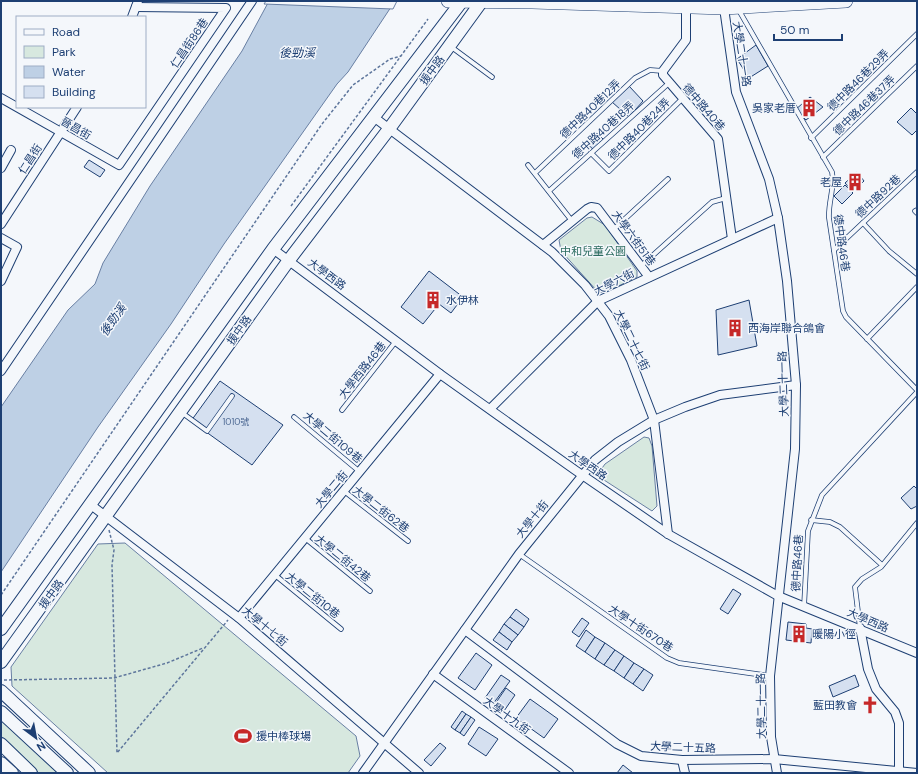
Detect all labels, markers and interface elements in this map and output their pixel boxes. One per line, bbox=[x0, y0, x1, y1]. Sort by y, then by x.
street label: 仁昌街86巷 bbox=[167, 15, 211, 71]
legend bbox=[16, 16, 146, 108]
scale bar bbox=[774, 16, 842, 42]
street label: 大學二十一路 bbox=[730, 20, 754, 88]
text: 50 m bbox=[780, 22, 809, 38]
text: Road bbox=[52, 24, 80, 40]
text: Park bbox=[52, 44, 76, 60]
water label: 後勁溪 bbox=[279, 45, 317, 61]
street label: 德中路46巷29弄 bbox=[824, 46, 892, 114]
street label: 援中路 bbox=[417, 53, 447, 87]
text: Water bbox=[52, 64, 86, 80]
street label: 德中路46巷37弄 bbox=[830, 72, 898, 138]
street label: 德中路40巷12弄 bbox=[557, 77, 623, 141]
street label: 德中路40巷 bbox=[680, 80, 728, 134]
text: Building bbox=[52, 84, 96, 100]
street label: 德中路40巷24弄 bbox=[605, 95, 673, 163]
street label: 德中路40巷18弄 bbox=[569, 98, 637, 162]
building icon: 吳家老厝 bbox=[799, 98, 819, 118]
place label: 吳家老厝 bbox=[752, 101, 796, 115]
street label: 晉昌街 bbox=[58, 114, 94, 142]
street label: 仁昌街 bbox=[15, 141, 45, 177]
street label: 德中路92巷 bbox=[852, 171, 904, 221]
building icon: 老屋 bbox=[845, 172, 865, 192]
place label: 老屋 bbox=[820, 175, 842, 189]
street label: 大學六街51巷 bbox=[609, 208, 659, 268]
street label: 德中路46巷 bbox=[831, 214, 853, 272]
park label: 中和兒童公園 bbox=[560, 244, 626, 258]
street label: 大學西路 bbox=[305, 255, 349, 293]
street label: 大學六街 bbox=[591, 266, 637, 298]
building icon: 水伊林 bbox=[423, 290, 443, 310]
place label: 水伊林 bbox=[446, 293, 479, 307]
water label: 後勁溪 bbox=[96, 299, 131, 339]
street label: 大學二十七街 bbox=[611, 307, 653, 373]
street label: 援中路 bbox=[224, 312, 254, 348]
building icon: 西海岸聯合鴿會 bbox=[725, 318, 745, 338]
place label: 西海岸聯合鴿會 bbox=[748, 321, 825, 335]
street label: 大學西路46巷 bbox=[335, 339, 389, 401]
street label: 大學二十一路 bbox=[775, 351, 791, 417]
street label: 大學二街109巷 bbox=[301, 408, 365, 466]
house number: 1010號 bbox=[223, 416, 249, 428]
street label: 大學西路 bbox=[566, 447, 610, 483]
street label: 大學二街 bbox=[311, 468, 351, 510]
street label: 大學二街62巷 bbox=[350, 483, 412, 535]
street label: 大學十街 bbox=[513, 497, 551, 541]
street label: 大學二街42巷 bbox=[312, 531, 374, 585]
street label: 德中路46巷 bbox=[789, 534, 805, 592]
street label: 大學二街10巷 bbox=[283, 569, 343, 621]
street label: 援中路 bbox=[36, 577, 66, 611]
street label: 大學十街670巷 bbox=[606, 601, 676, 655]
street label: 大學十七街 bbox=[239, 603, 291, 649]
street label: 大學西路 bbox=[845, 605, 891, 635]
building icon: 暖陽小徑 bbox=[789, 624, 809, 644]
place label: 暖陽小徑 bbox=[812, 627, 856, 641]
street label: 大學二十一路 bbox=[753, 673, 769, 739]
street label: 大學十九街 bbox=[481, 693, 533, 737]
church icon: 藍田教會 bbox=[860, 695, 880, 715]
place label: 藍田教會 bbox=[813, 698, 857, 712]
north arrow bbox=[16, 718, 56, 758]
sports icon: 援中棒球場 bbox=[233, 726, 253, 746]
place label: 援中棒球場 bbox=[256, 729, 311, 743]
text: N bbox=[34, 738, 48, 755]
street label: 大學二十五路 bbox=[650, 739, 716, 755]

